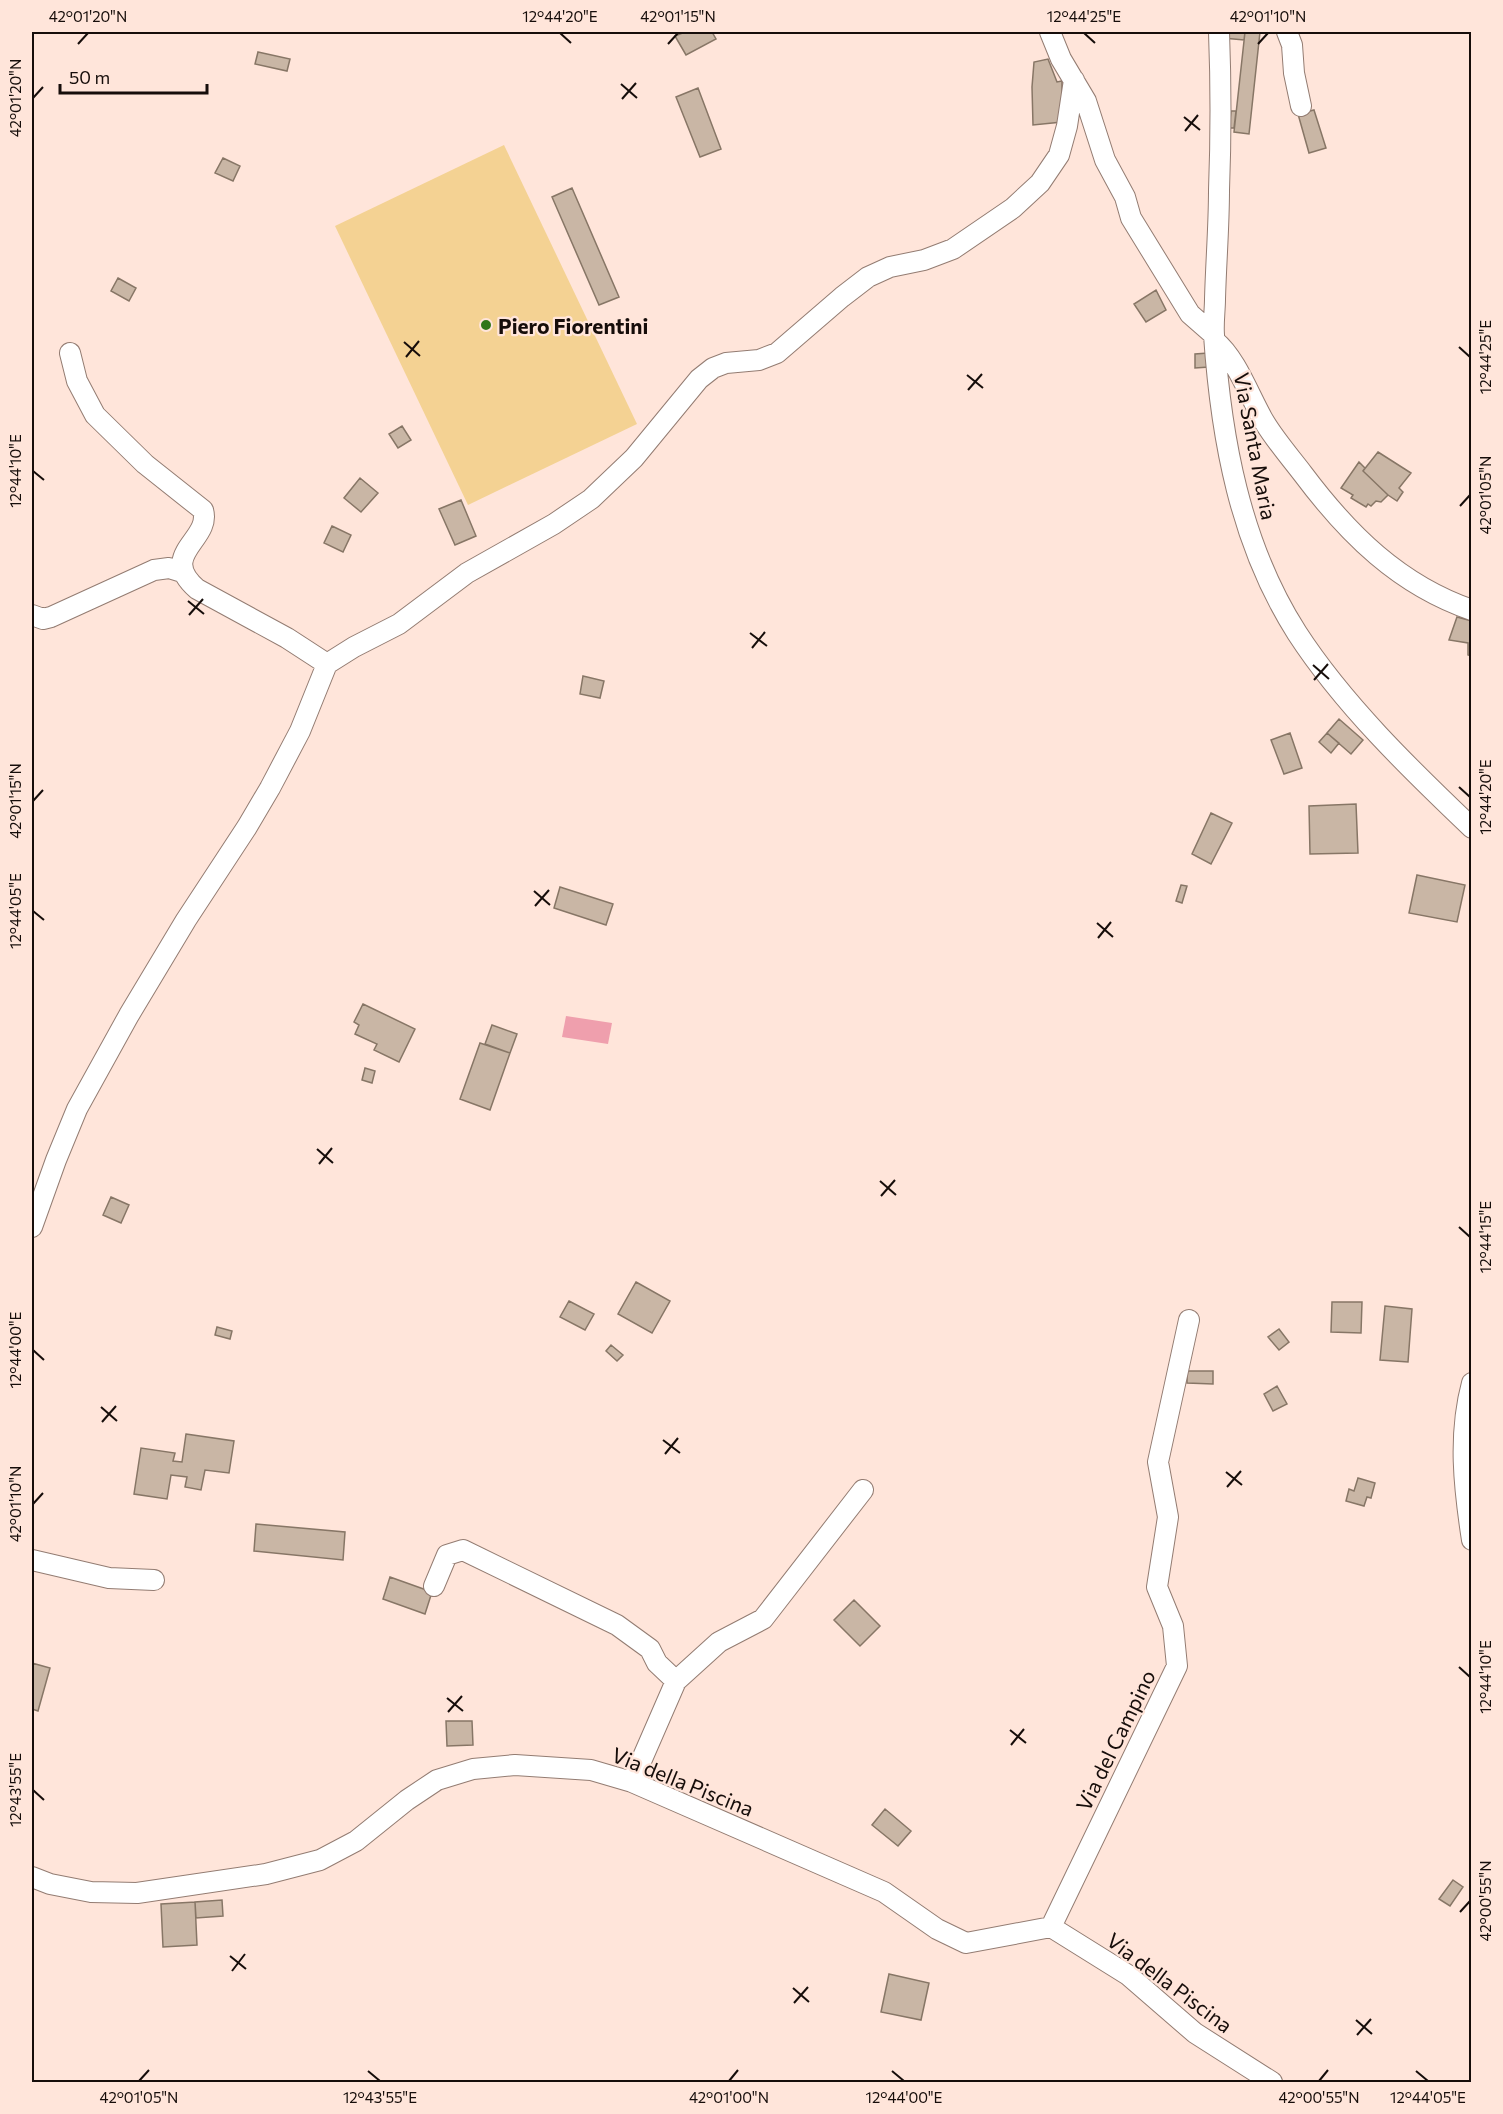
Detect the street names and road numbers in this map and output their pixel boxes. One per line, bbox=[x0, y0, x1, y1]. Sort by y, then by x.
street label: Via Santa Maria bbox=[1229, 370, 1283, 522]
street label: Via del Campino bbox=[1070, 1666, 1160, 1814]
street label: Via della Piscina bbox=[608, 1741, 758, 1821]
street label: Via della Piscina bbox=[1102, 1927, 1238, 2037]

